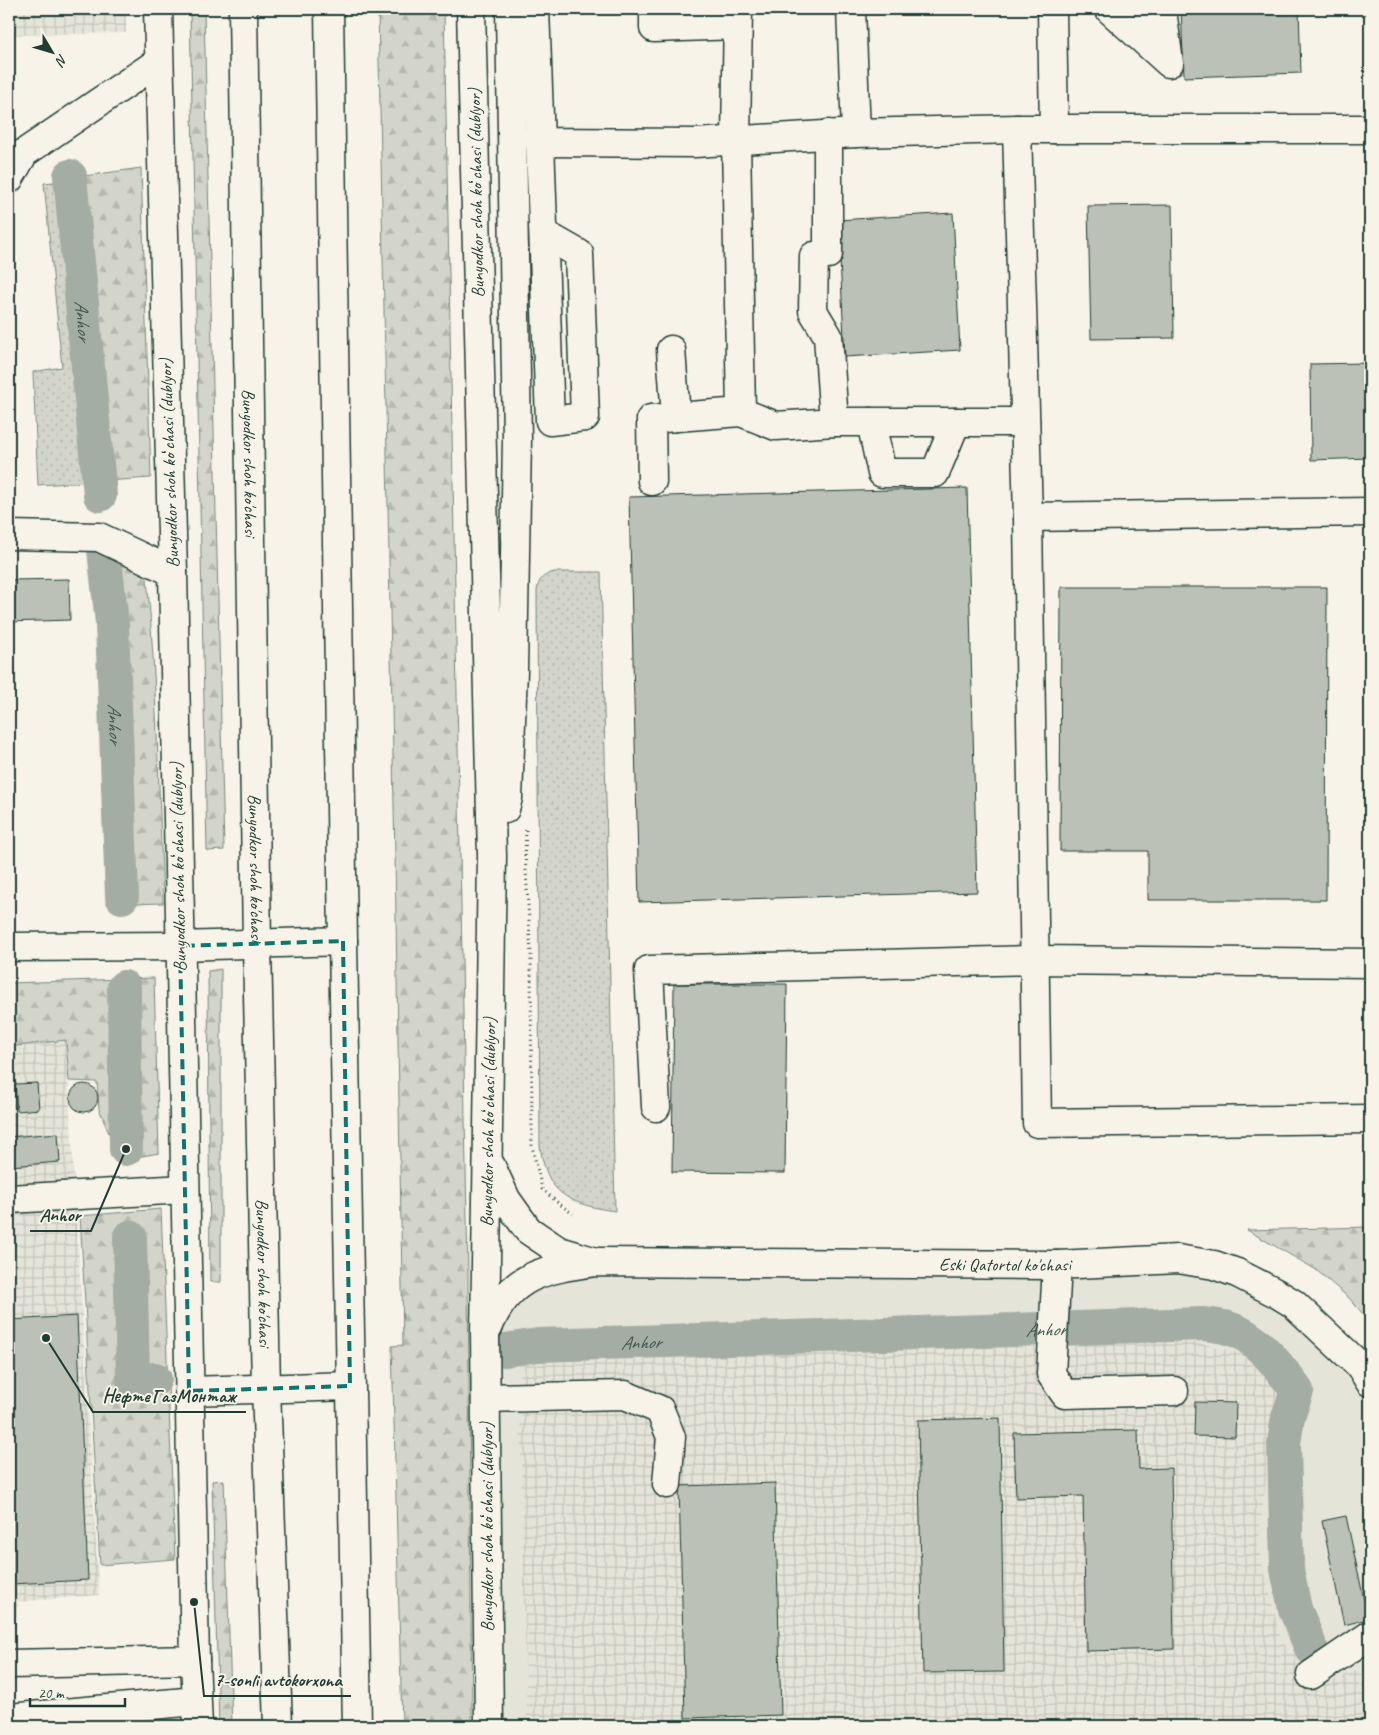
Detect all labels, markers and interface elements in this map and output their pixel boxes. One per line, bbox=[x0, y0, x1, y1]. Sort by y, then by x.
north arrow bbox=[28, 28, 78, 78]
text: N bbox=[51, 51, 71, 70]
street label: Bunyodkor shoh koʻchasi (dublyor) bbox=[463, 87, 489, 298]
water label: Anhor bbox=[69, 299, 97, 345]
street label: Bunyodkor shoh koʻchasi (dublyor) bbox=[154, 357, 184, 568]
street label: Bunyodkor shoh ko'chasi bbox=[238, 389, 262, 540]
water label: Anhor bbox=[102, 703, 128, 747]
street label: Bunyodkor shoh koʻchasi (dublyor) bbox=[165, 761, 191, 972]
street label: Bunyodkor shoh ko'chasi bbox=[244, 794, 268, 945]
street label: Bunyodkor shoh koʻchasi (dublyor) bbox=[475, 1016, 501, 1227]
callout: Anhor bbox=[30, 1197, 91, 1231]
street label: Bunyodkor shoh ko'chasi bbox=[251, 1199, 276, 1350]
text: Anhor bbox=[40, 1203, 83, 1227]
street label: Eski Qatortol ko'chasi bbox=[939, 1253, 1074, 1276]
water label: Anhor bbox=[1025, 1317, 1069, 1343]
water label: Anhor bbox=[620, 1330, 664, 1355]
callout: НефтеГазМонтаж bbox=[93, 1378, 246, 1412]
text: НефтеГазМонтаж bbox=[102, 1384, 238, 1408]
street label: Bunyodkor shoh koʻchasi (dublyor) bbox=[476, 1421, 498, 1632]
callout: 7-sonli avtokorxona bbox=[204, 1662, 351, 1696]
text: 7-sonli avtokorxona bbox=[214, 1668, 343, 1692]
scale bar bbox=[30, 1675, 125, 1707]
text: 20 m bbox=[38, 1684, 65, 1703]

